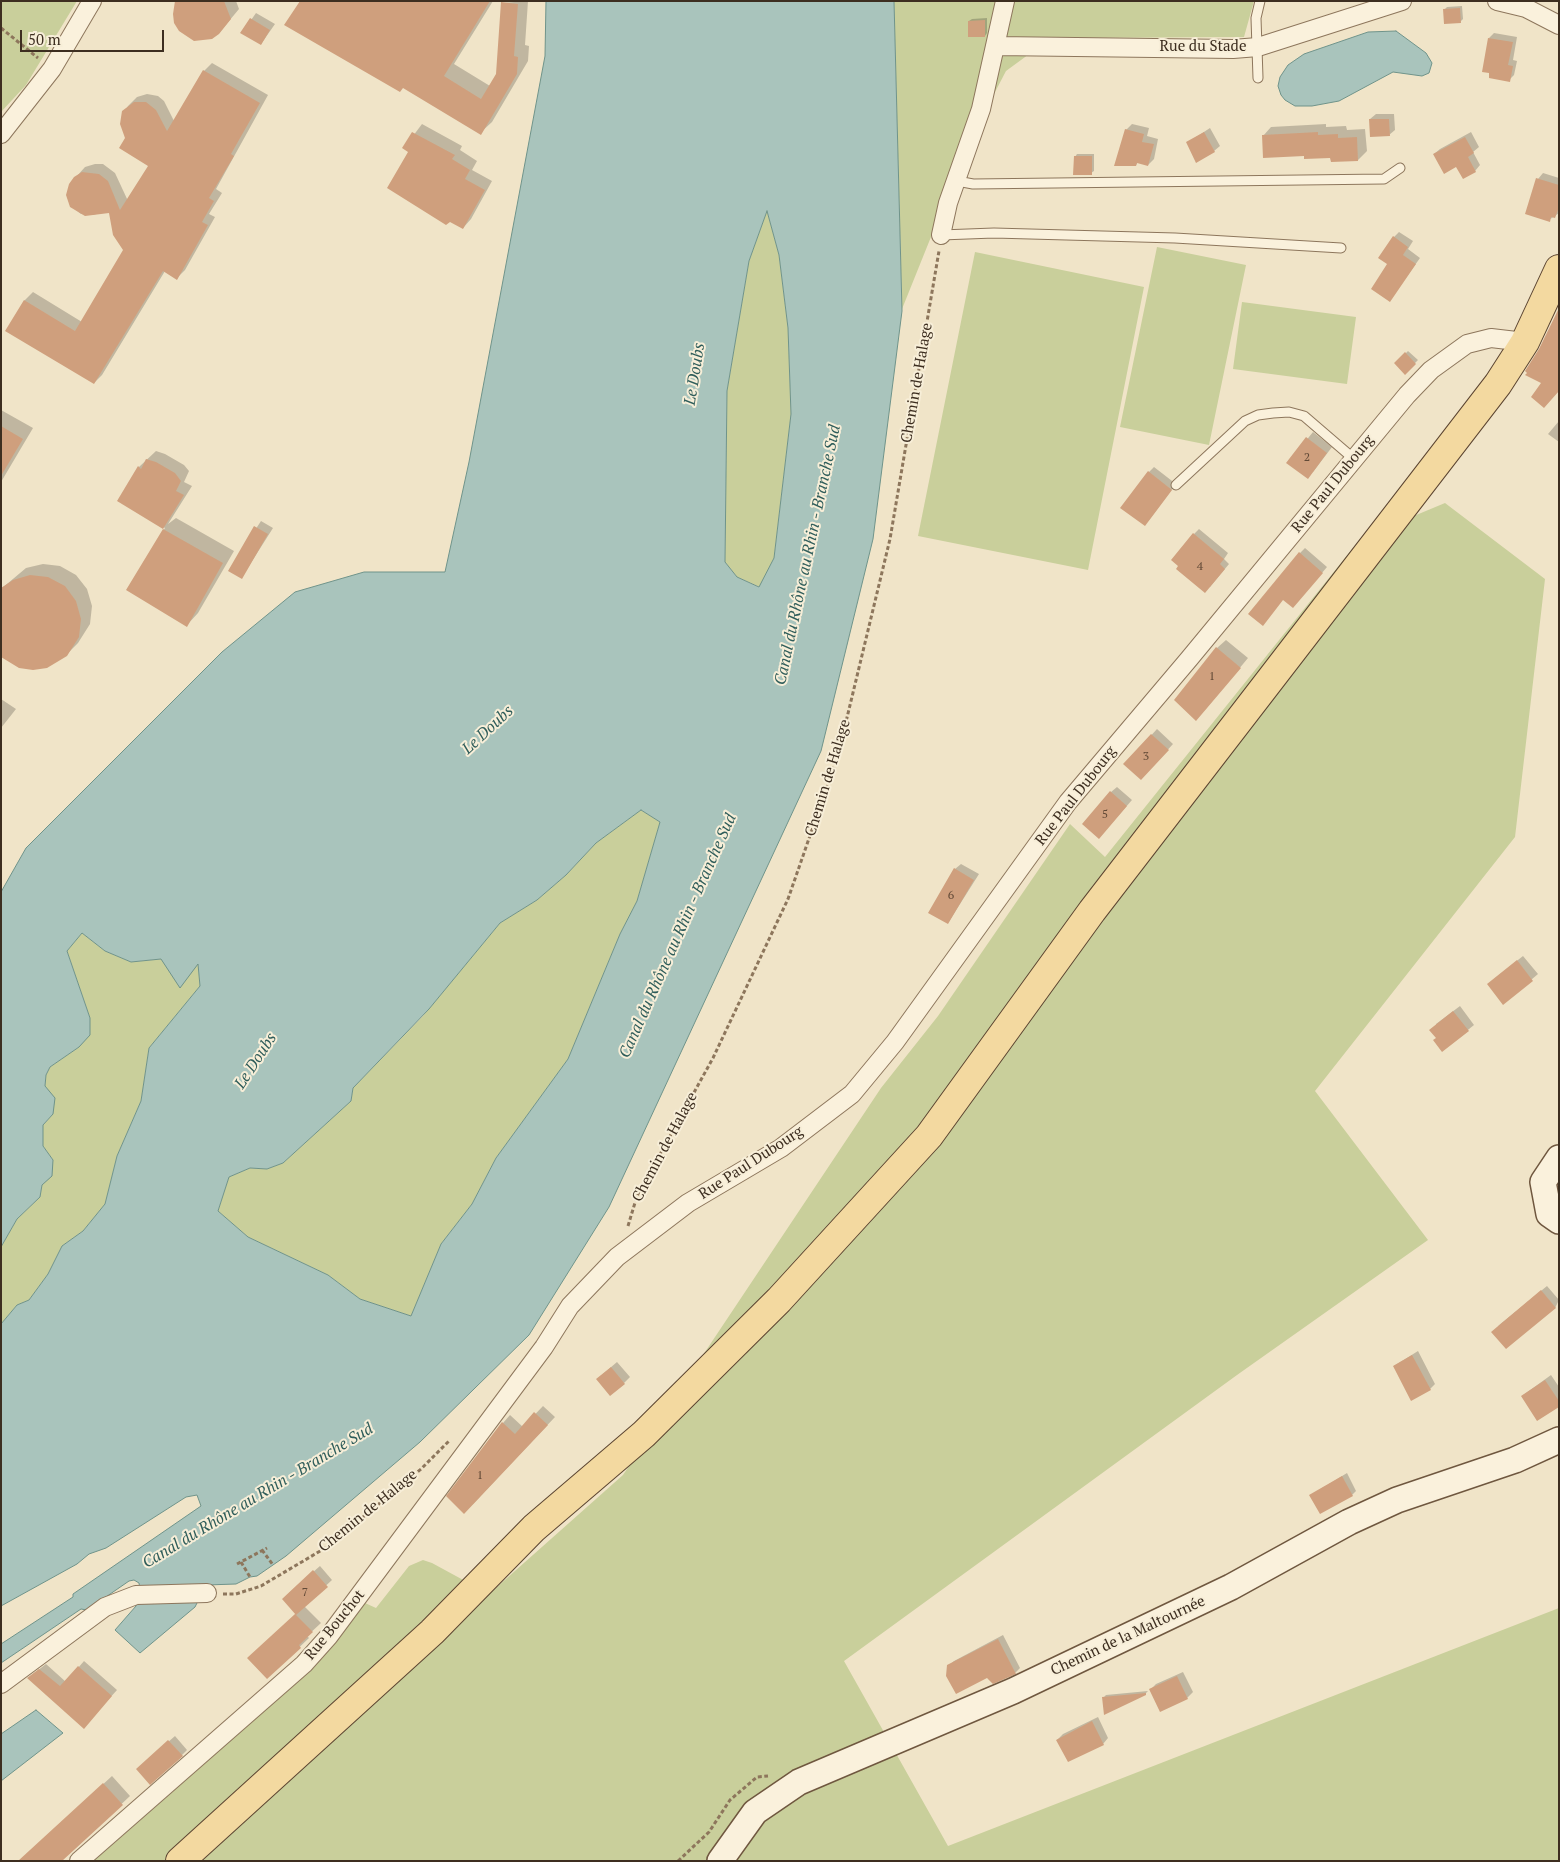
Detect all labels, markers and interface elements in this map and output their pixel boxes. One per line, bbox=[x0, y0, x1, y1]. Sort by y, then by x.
scale bar bbox=[22, 20, 166, 52]
text: 50 m bbox=[28, 29, 61, 49]
street label: Rue du Stade bbox=[1160, 38, 1246, 56]
street label: Chemin de Halage bbox=[898, 322, 936, 444]
water label: Le Doubs bbox=[681, 341, 709, 407]
water label: Canal du Rhône au Rhin - Branche Sud bbox=[771, 423, 845, 687]
street label: Rue Paul Dubourg bbox=[1288, 431, 1378, 537]
house number: 2 bbox=[1304, 451, 1310, 465]
house number: 4 bbox=[1197, 560, 1203, 574]
house number: 1 bbox=[1209, 670, 1215, 684]
water label: Le Doubs bbox=[458, 702, 518, 758]
street label: Chemin de Halage bbox=[802, 717, 854, 839]
street label: Rue Paul Dubourg bbox=[1032, 743, 1120, 849]
house number: 3 bbox=[1143, 750, 1149, 764]
house number: 5 bbox=[1102, 808, 1108, 822]
water label: Canal du Rhône au Rhin - Branche Sud bbox=[615, 811, 741, 1061]
house number: 6 bbox=[948, 889, 954, 903]
water label: Le Doubs bbox=[231, 1029, 281, 1093]
street label: Chemin de Halage bbox=[629, 1089, 701, 1205]
street label: Rue Paul Dubourg bbox=[696, 1123, 806, 1203]
water label: Canal du Rhône au Rhin - Branche Sud bbox=[139, 1419, 377, 1573]
street label: Chemin de Halage bbox=[315, 1466, 421, 1556]
house number: 1 bbox=[477, 1469, 483, 1483]
street label: Rue Bouchot bbox=[301, 1586, 369, 1664]
house number: 7 bbox=[302, 1586, 308, 1600]
street label: Chemin de la Maltournée bbox=[1048, 1592, 1208, 1680]

